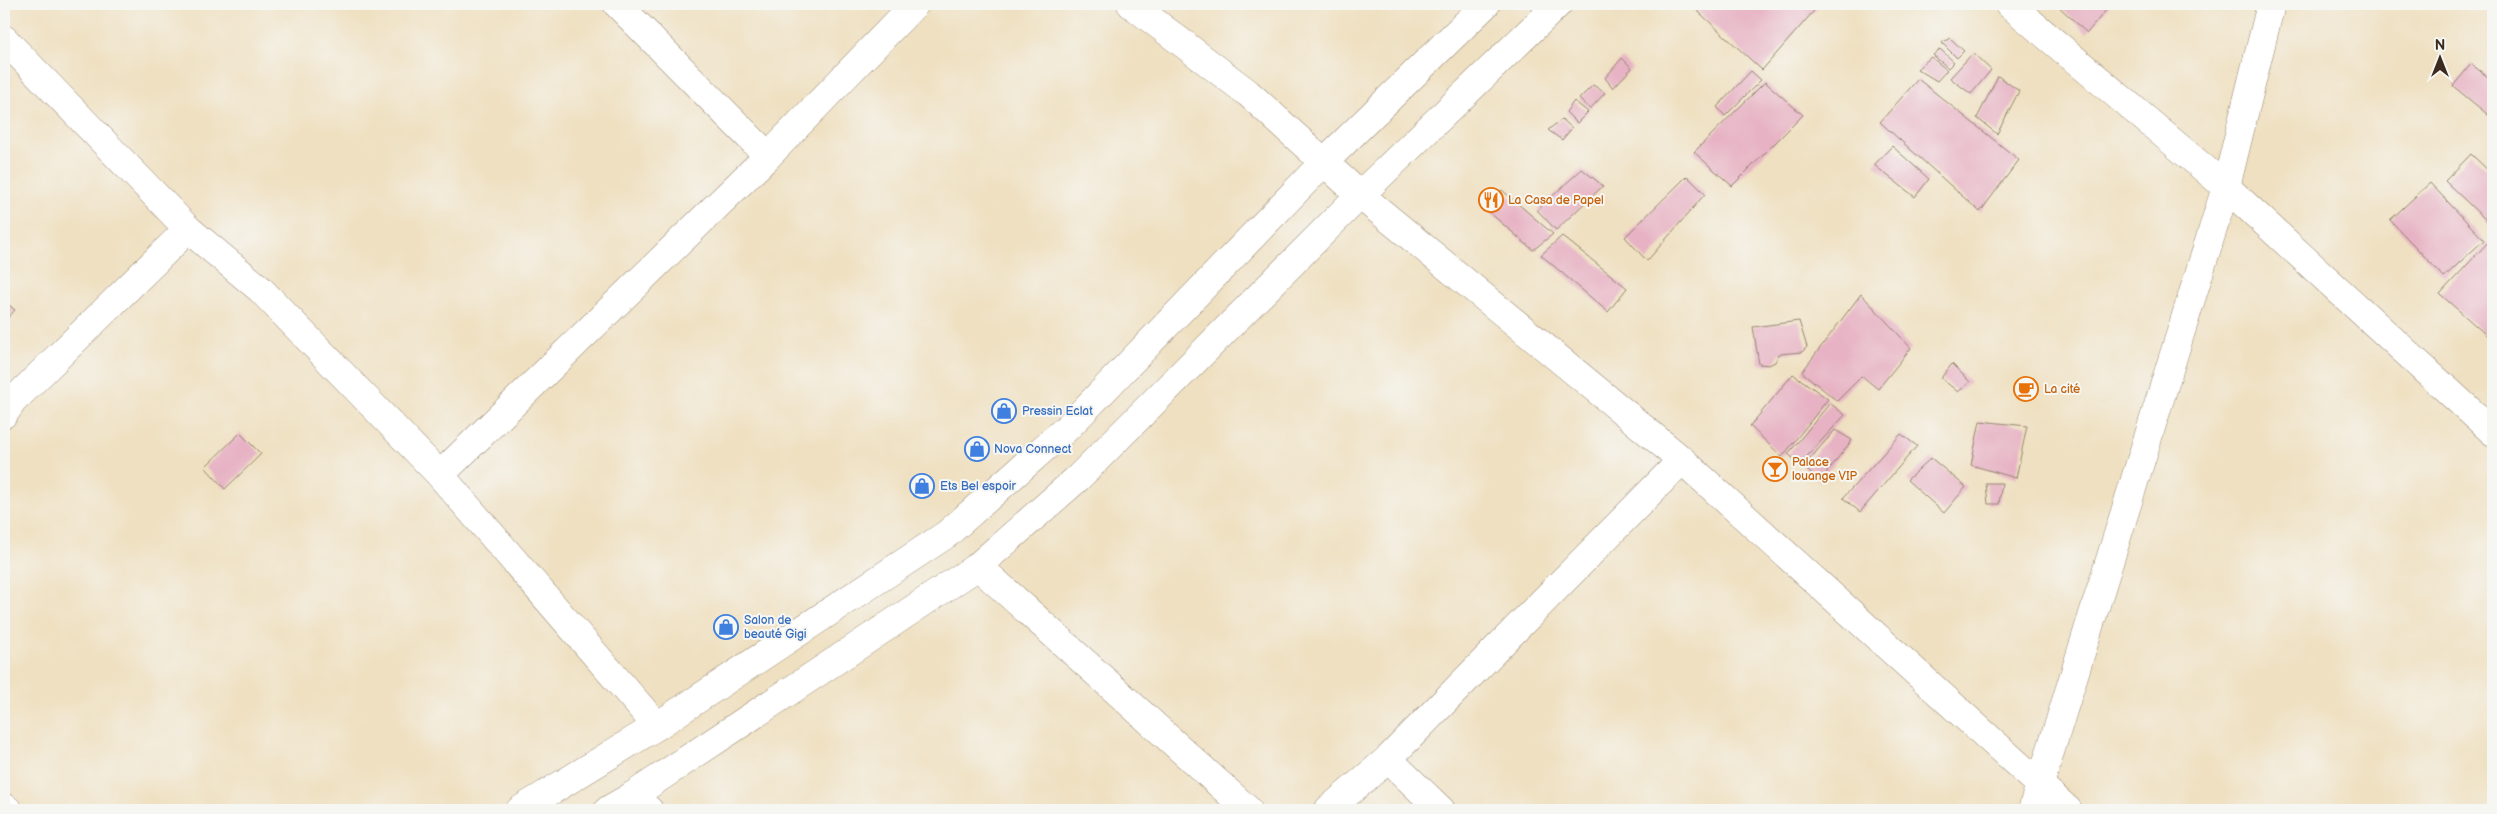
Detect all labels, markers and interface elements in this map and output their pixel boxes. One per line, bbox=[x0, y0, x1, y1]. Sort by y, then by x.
north arrow bbox=[2414, 32, 2464, 82]
text: N bbox=[2435, 37, 2445, 54]
restaurant icon: La Casa de Papel bbox=[1478, 187, 1504, 213]
place label: La Casa de Papel bbox=[1508, 193, 1604, 208]
cafe icon: La cité bbox=[2013, 376, 2039, 402]
place label: La cité bbox=[2044, 382, 2080, 397]
shop icon: Pressin Eclat bbox=[991, 398, 1017, 424]
place label: Pressin Eclat bbox=[1022, 404, 1093, 419]
shop icon: Nova Connect bbox=[964, 436, 990, 462]
place label: Nova Connect bbox=[994, 442, 1072, 457]
place label: Palace louange VIP bbox=[1792, 455, 1858, 484]
bar icon: Palace louange VIP bbox=[1762, 456, 1788, 482]
shop icon: Ets Bel espoir bbox=[909, 473, 935, 499]
place label: Ets Bel espoir bbox=[940, 479, 1017, 494]
place label: Salon de beauté Gigi bbox=[744, 613, 807, 642]
shop icon: Salon de beauté Gigi bbox=[713, 614, 739, 640]

